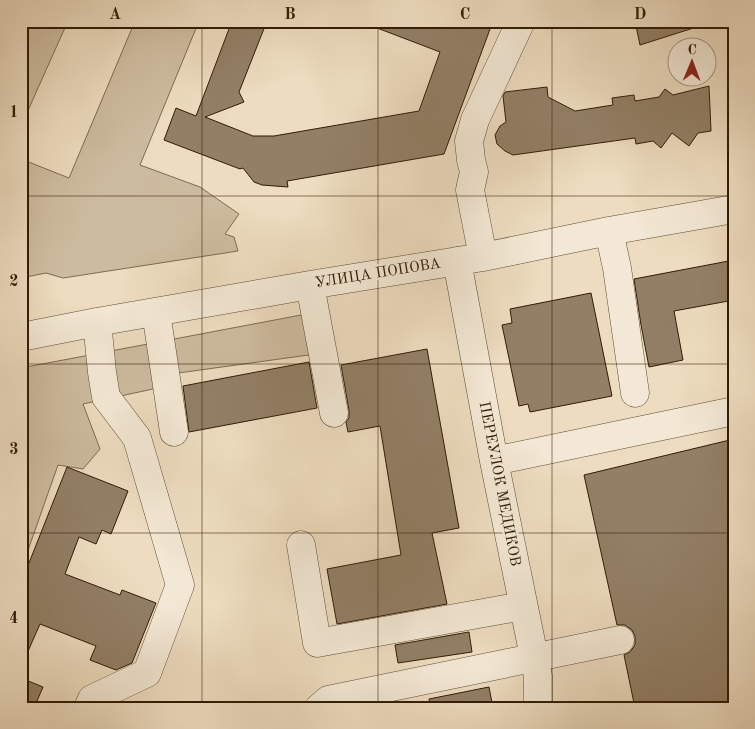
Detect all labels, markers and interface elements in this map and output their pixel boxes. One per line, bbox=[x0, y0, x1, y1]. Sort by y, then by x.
text: A bbox=[109, 7, 121, 23]
text: B bbox=[284, 7, 296, 23]
text: C bbox=[460, 7, 470, 23]
text: D bbox=[634, 7, 646, 23]
north arrow bbox=[668, 38, 718, 88]
text: С bbox=[687, 43, 697, 57]
text: 1 bbox=[9, 105, 19, 121]
street label: УЛИЦА ПОПОВА bbox=[314, 257, 442, 291]
text: 2 bbox=[9, 274, 19, 290]
street label: ПЕРЕУЛОК МЕДИКОВ bbox=[476, 400, 522, 568]
text: 3 bbox=[9, 442, 19, 458]
text: 4 bbox=[9, 611, 19, 627]

